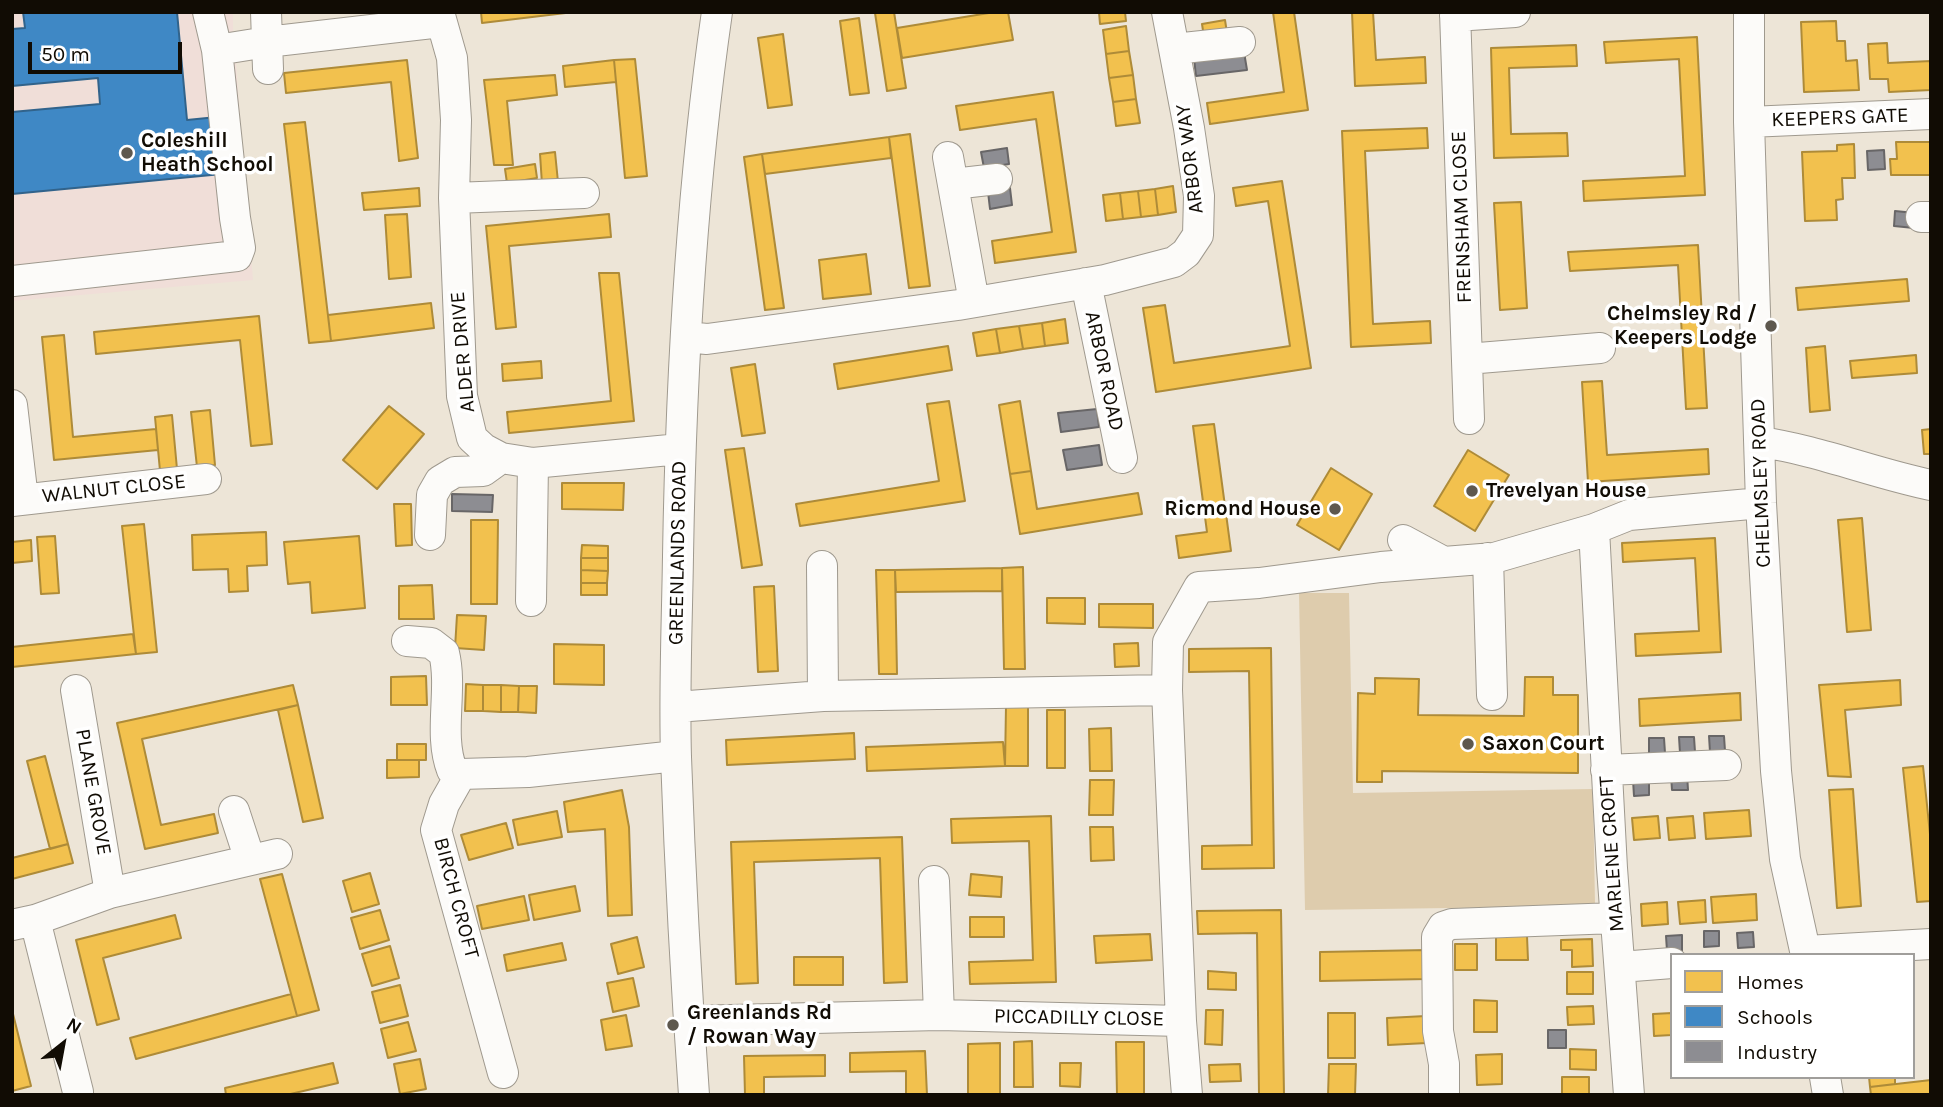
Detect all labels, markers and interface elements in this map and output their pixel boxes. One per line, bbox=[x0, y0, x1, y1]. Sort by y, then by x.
scale bar bbox=[32, 28, 186, 72]
text: 50 m bbox=[41, 42, 90, 66]
street label: ARBOR WAY bbox=[1171, 103, 1209, 215]
street label: KEEPERS GATE bbox=[1771, 103, 1909, 133]
place label: Coleshill Heath School bbox=[141, 128, 274, 178]
street label: FRENSHAM CLOSE bbox=[1446, 130, 1478, 304]
marker: Coleshill Heath School bbox=[119, 145, 135, 161]
street label: ALDER DRIVE bbox=[445, 290, 481, 414]
place label: Chelmsley Rd / Keepers Lodge bbox=[1607, 301, 1757, 351]
street label: ARBOR ROAD bbox=[1079, 309, 1129, 433]
marker: Chelmsley Rd / Keepers Lodge bbox=[1763, 318, 1779, 334]
street label: CHELMSLEY ROAD bbox=[1745, 398, 1777, 568]
street label: GREENLANDS ROAD bbox=[664, 461, 692, 645]
street label: WALNUT CLOSE bbox=[41, 469, 187, 509]
place label: Trevelyan House bbox=[1486, 478, 1647, 504]
marker: Trevelyan House bbox=[1464, 483, 1480, 499]
place label: Ricmond House bbox=[1164, 496, 1321, 522]
marker: Ricmond House bbox=[1327, 501, 1343, 517]
street label: PLANE GROVE bbox=[69, 727, 117, 857]
place label: Saxon Court bbox=[1482, 731, 1604, 757]
marker: Saxon Court bbox=[1460, 736, 1476, 752]
street label: MARLENE CROFT bbox=[1594, 775, 1630, 933]
street label: BIRCH CROFT bbox=[428, 835, 484, 961]
legend bbox=[1670, 953, 1915, 1079]
text: Homes bbox=[1737, 970, 1804, 994]
place label: Greenlands Rd / Rowan Way bbox=[687, 1000, 832, 1050]
street label: PICCADILLY CLOSE bbox=[994, 1004, 1164, 1032]
text: Schools bbox=[1737, 1005, 1813, 1029]
north arrow bbox=[28, 1009, 98, 1079]
text: N bbox=[62, 1013, 85, 1039]
marker: Greenlands Rd / Rowan Way bbox=[665, 1017, 681, 1033]
text: Industry bbox=[1737, 1040, 1817, 1064]

